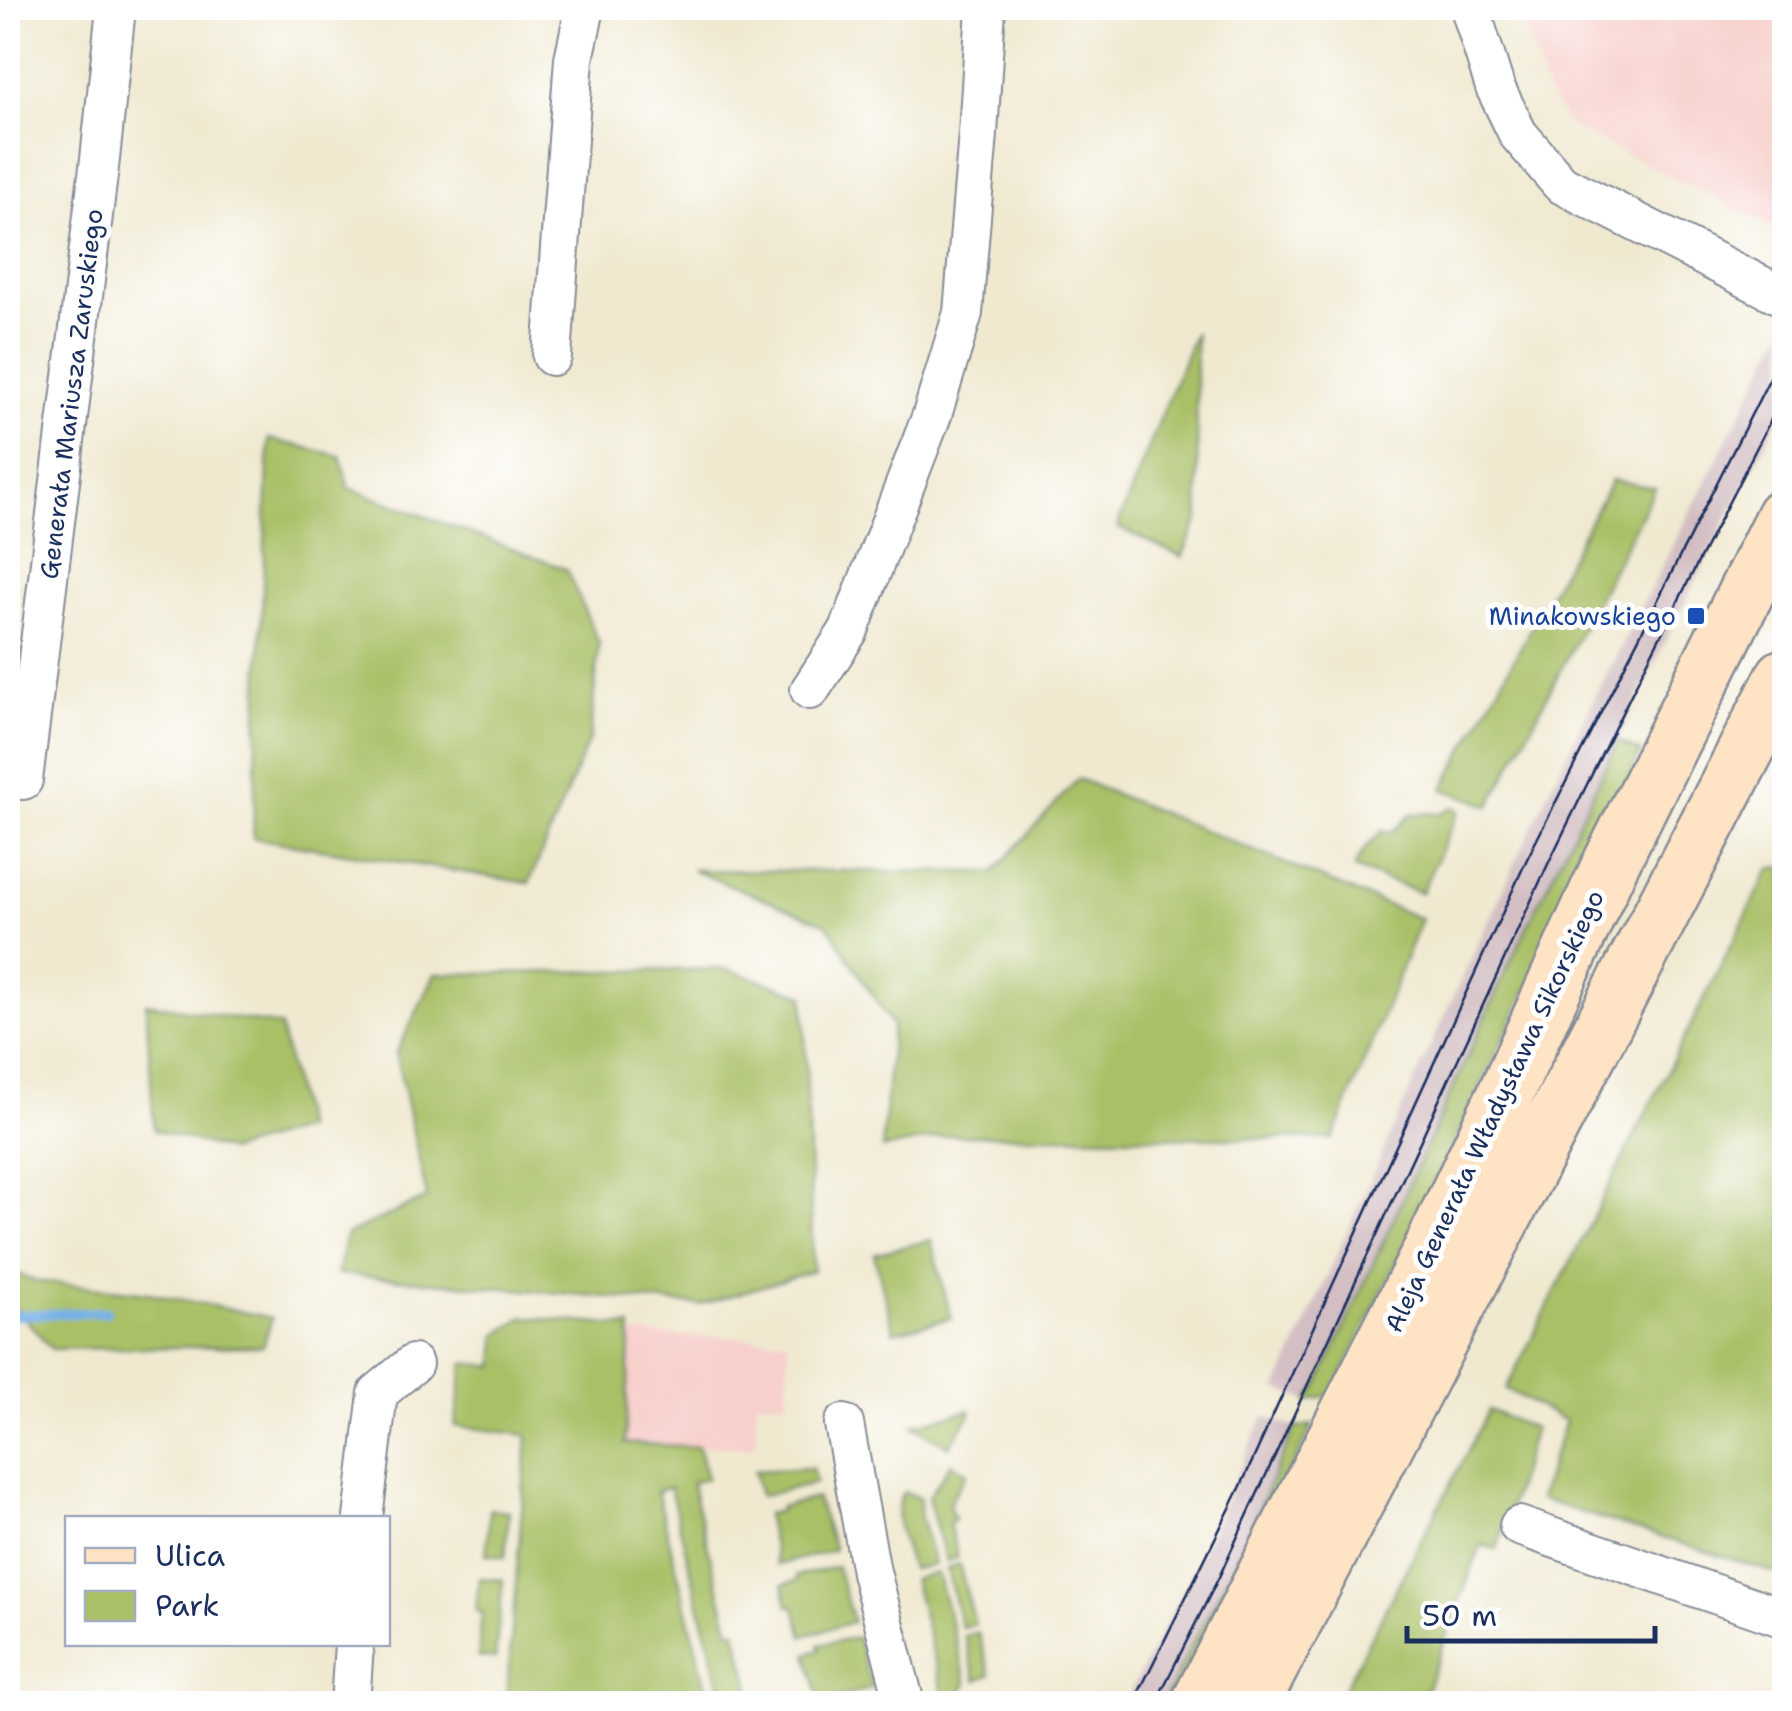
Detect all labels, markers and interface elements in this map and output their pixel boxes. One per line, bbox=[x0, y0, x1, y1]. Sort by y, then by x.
street label: Generała Mariusza Zaruskiego bbox=[31, 207, 111, 581]
place label: Minakowskiego bbox=[1489, 599, 1676, 633]
marker: Minakowskiego bbox=[1685, 605, 1707, 627]
street label: Aleja Generała Władysława Sikorskiego bbox=[1376, 884, 1612, 1338]
legend bbox=[65, 1516, 390, 1646]
text: Ulica bbox=[155, 1535, 225, 1576]
scale bar bbox=[1407, 1581, 1654, 1643]
text: Park bbox=[155, 1585, 219, 1626]
text: 50 m bbox=[1422, 1595, 1497, 1636]

